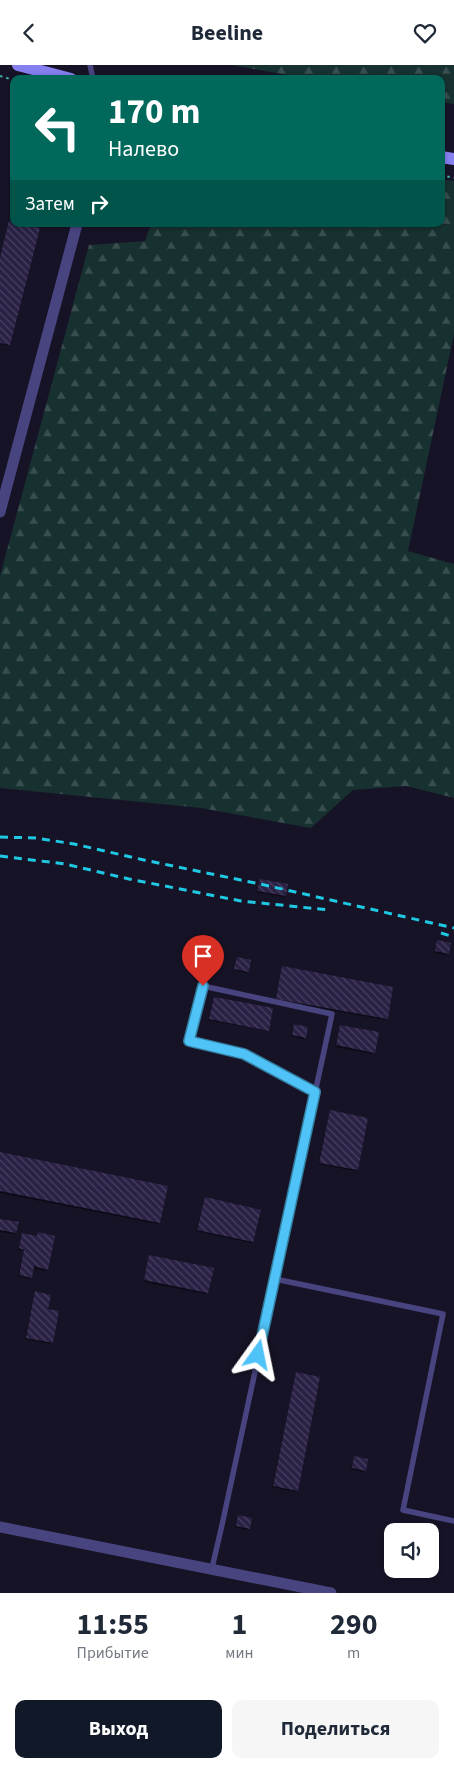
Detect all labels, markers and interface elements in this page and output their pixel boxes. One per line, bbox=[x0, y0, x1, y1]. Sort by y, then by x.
text: Beeline bbox=[191, 17, 263, 49]
icon: back bbox=[15, 19, 43, 47]
icon: heart bbox=[411, 19, 439, 47]
text: 170 m bbox=[108, 87, 200, 137]
icon: left bbox=[25, 95, 90, 160]
text: Налево bbox=[108, 133, 179, 165]
icon: right bbox=[85, 190, 113, 218]
text: Затем bbox=[25, 191, 75, 218]
pin bbox=[182, 935, 224, 986]
icon: arrive bbox=[189, 942, 217, 970]
position arrow bbox=[231, 1328, 283, 1380]
map controls bbox=[384, 1523, 439, 1578]
button: sound bbox=[384, 1523, 439, 1578]
text: 11:55 bbox=[76, 1603, 149, 1646]
text: 1 bbox=[231, 1603, 247, 1646]
text: 290 bbox=[330, 1603, 377, 1646]
text: Прибытие bbox=[77, 1642, 149, 1664]
text: мин bbox=[225, 1642, 253, 1664]
text: m bbox=[347, 1642, 360, 1664]
button: Выход bbox=[15, 1700, 222, 1758]
button: Поделиться bbox=[232, 1700, 439, 1758]

